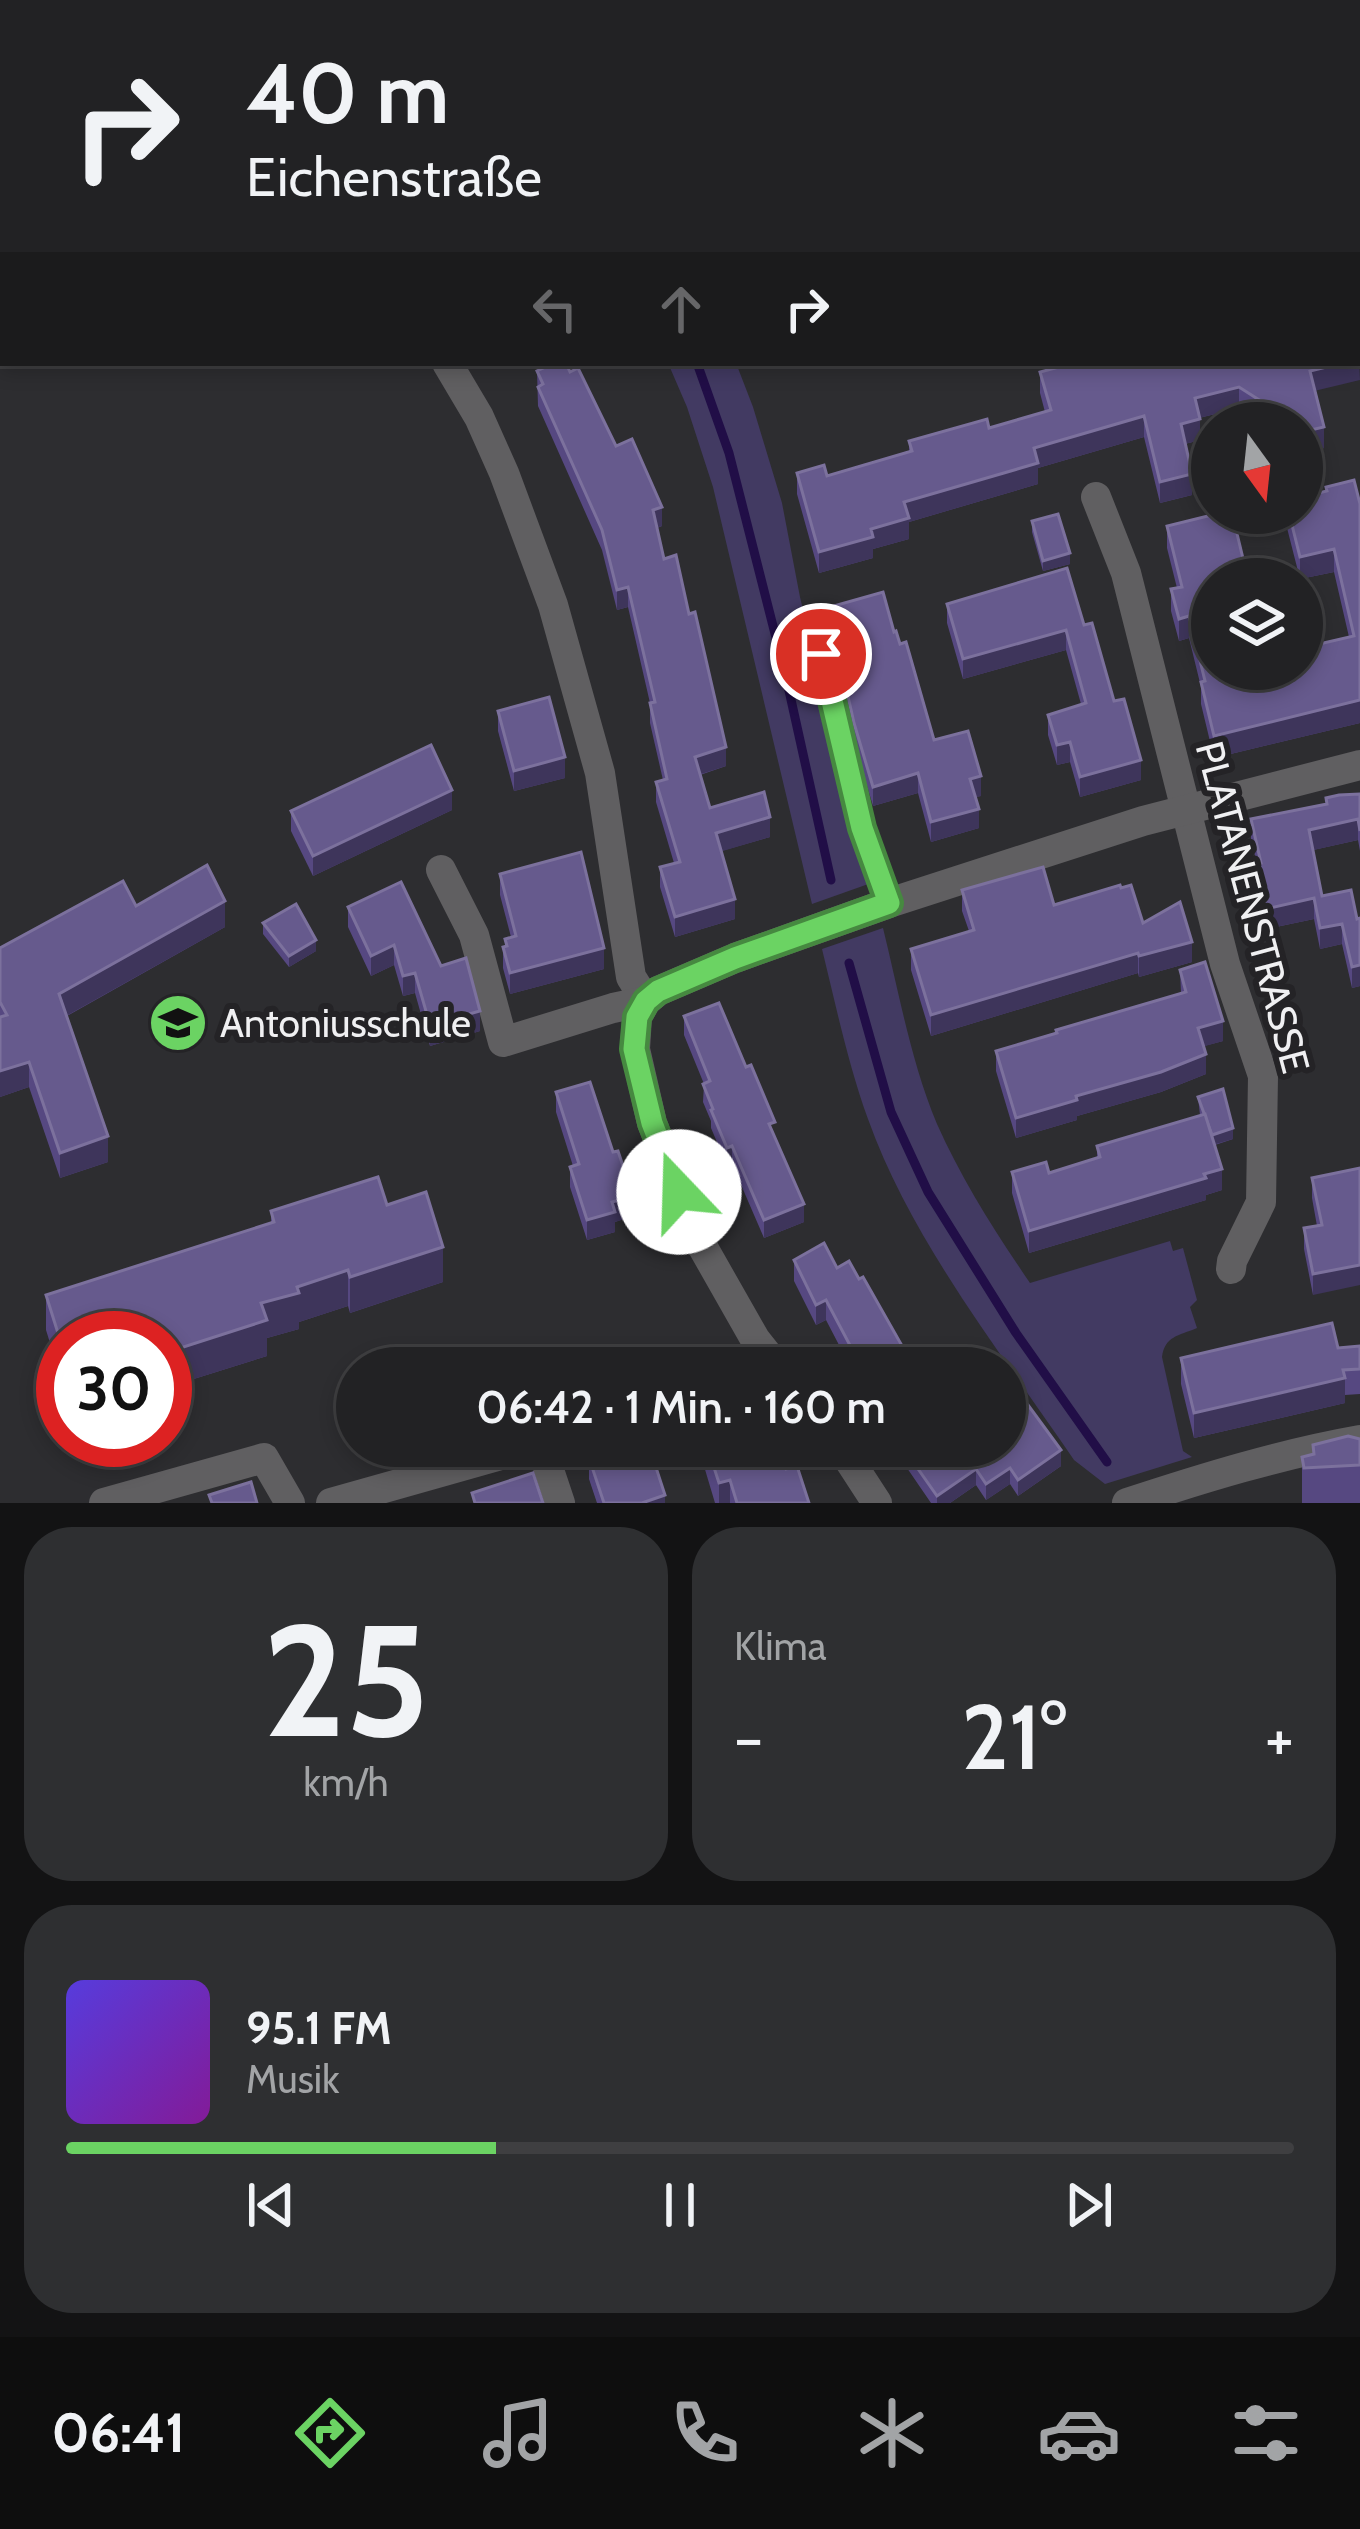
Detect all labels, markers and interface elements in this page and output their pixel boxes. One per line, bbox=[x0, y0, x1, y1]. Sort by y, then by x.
text: 40 m bbox=[246, 42, 449, 144]
icon: right bbox=[48, 48, 204, 204]
text: Eichenstraße bbox=[246, 144, 542, 210]
icon: left bbox=[522, 276, 588, 342]
icon: ahead bbox=[648, 276, 714, 342]
icon: right bbox=[774, 276, 840, 342]
north arrow bbox=[1191, 402, 1323, 534]
map controls bbox=[1191, 402, 1323, 690]
button: layers bbox=[1191, 558, 1323, 690]
pin bbox=[770, 603, 872, 705]
icon: arrive bbox=[788, 621, 854, 687]
street label: PLATANENSTRASSE bbox=[1186, 736, 1320, 1078]
school or university icon: Antoniusschule bbox=[147, 992, 209, 1054]
place label: Antoniusschule bbox=[220, 999, 471, 1047]
position arrow bbox=[616, 1129, 742, 1255]
speed limit sign: 30 bbox=[36, 1311, 192, 1467]
text: 06:42 · 1 Min. · 160 m bbox=[476, 1380, 886, 1434]
text: 25 bbox=[263, 1585, 429, 1775]
text: Klima bbox=[734, 1622, 826, 1670]
text: 21° bbox=[961, 1682, 1067, 1792]
text: − bbox=[734, 1697, 763, 1778]
text: + bbox=[1265, 1697, 1294, 1778]
text: km/h bbox=[303, 1758, 389, 1806]
text: 95.1 FM bbox=[246, 2001, 392, 2055]
text: Musik bbox=[246, 2055, 340, 2103]
icon: previous bbox=[238, 2172, 304, 2238]
icon: pause bbox=[647, 2172, 713, 2238]
icon: next bbox=[1056, 2172, 1122, 2238]
icon: directions bbox=[288, 2391, 372, 2475]
icon: music bbox=[476, 2391, 560, 2475]
icon: phone bbox=[663, 2391, 747, 2475]
icon: climate bbox=[850, 2391, 934, 2475]
icon: car bbox=[1037, 2391, 1121, 2475]
icon: filters bbox=[1224, 2391, 1308, 2475]
text: 06:41 bbox=[52, 2400, 185, 2466]

